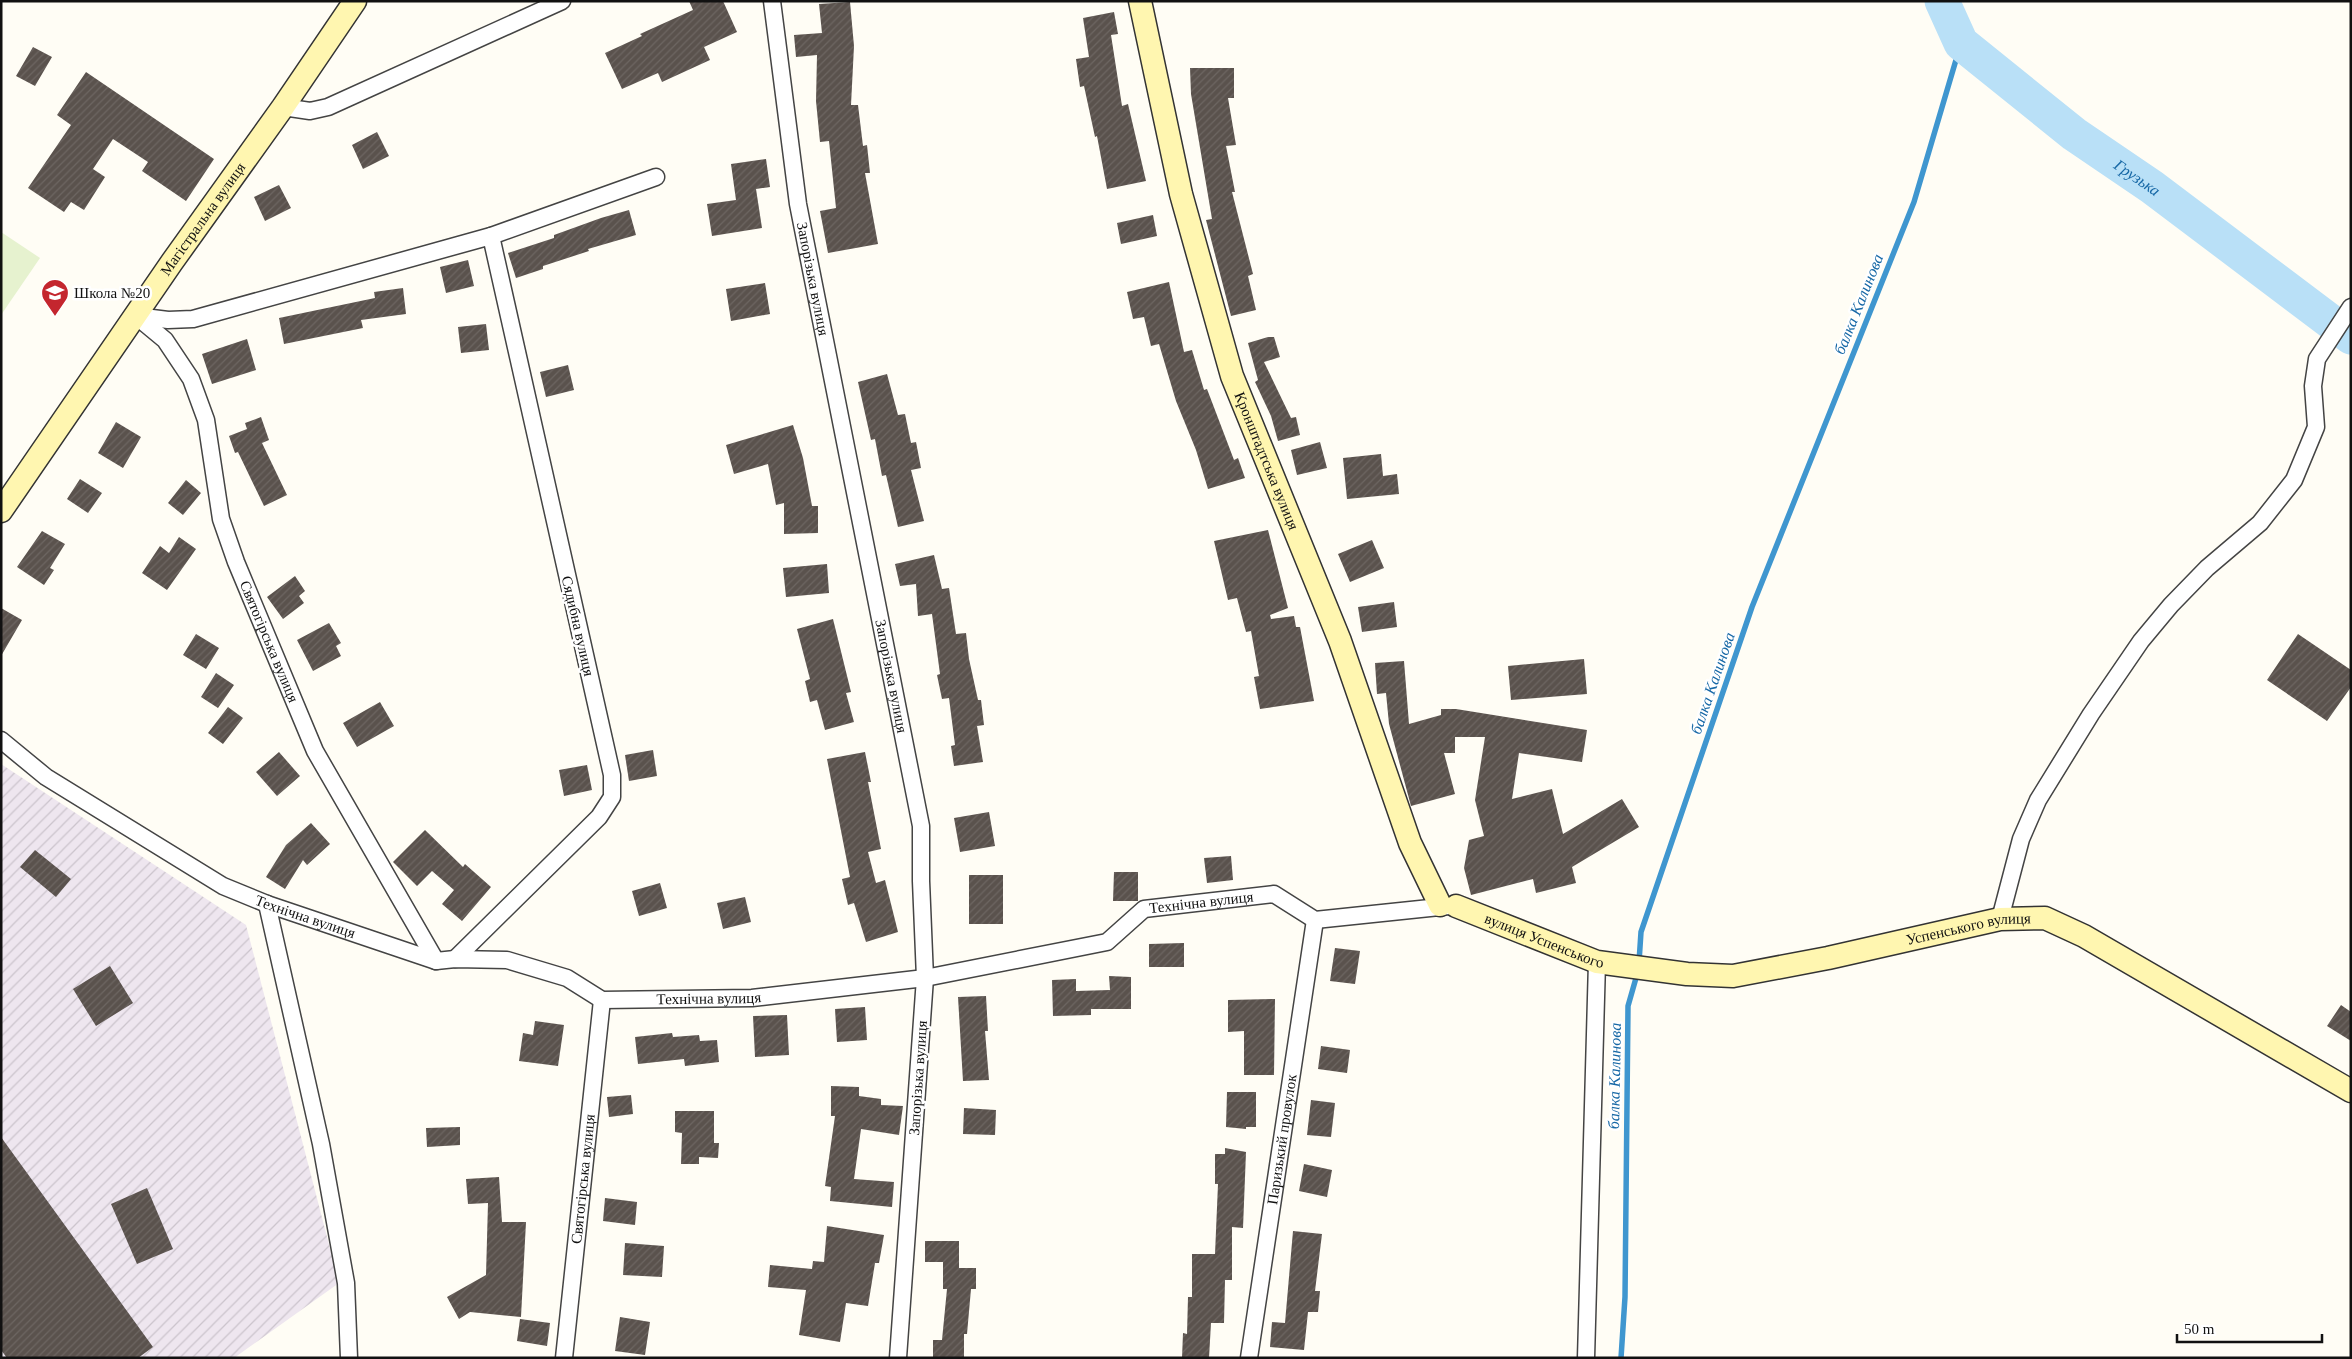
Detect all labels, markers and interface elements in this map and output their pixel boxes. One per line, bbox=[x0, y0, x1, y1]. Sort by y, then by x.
water label: Грузька bbox=[2110, 155, 2164, 199]
street label: Магістральна вулиця bbox=[157, 159, 249, 278]
street label: Запорізька вулиця bbox=[794, 221, 832, 337]
water label: балка Калинова bbox=[1831, 252, 1886, 357]
school or university icon: Школа №20 bbox=[40, 278, 70, 317]
place label: Школа №20 bbox=[74, 285, 150, 301]
street label: Кронштадтська вулиця bbox=[1231, 390, 1302, 532]
street label: Сядибна вулиця bbox=[559, 574, 597, 678]
street label: Святогірська вулиця bbox=[237, 578, 302, 705]
street label: Запорізька вулиця bbox=[872, 618, 910, 734]
water label: балка Калинова bbox=[1687, 630, 1738, 736]
street label: Технічна вулиця bbox=[1148, 888, 1254, 916]
street label: Технічна вулиця bbox=[253, 892, 357, 941]
street label: вулиця Успенського bbox=[1482, 910, 1605, 971]
street label: Успенського вулиця bbox=[1905, 910, 2031, 948]
street label: Технічна вулиця bbox=[656, 989, 762, 1007]
street label: Запорізька вулиця bbox=[906, 1020, 930, 1136]
water label: балка Калинова bbox=[1605, 1023, 1624, 1129]
street label: Паризький провулок bbox=[1264, 1072, 1300, 1206]
street label: Святогірська вулиця bbox=[568, 1113, 598, 1245]
scale bar bbox=[2177, 1312, 2322, 1344]
text: 50 m bbox=[2184, 1321, 2215, 1337]

